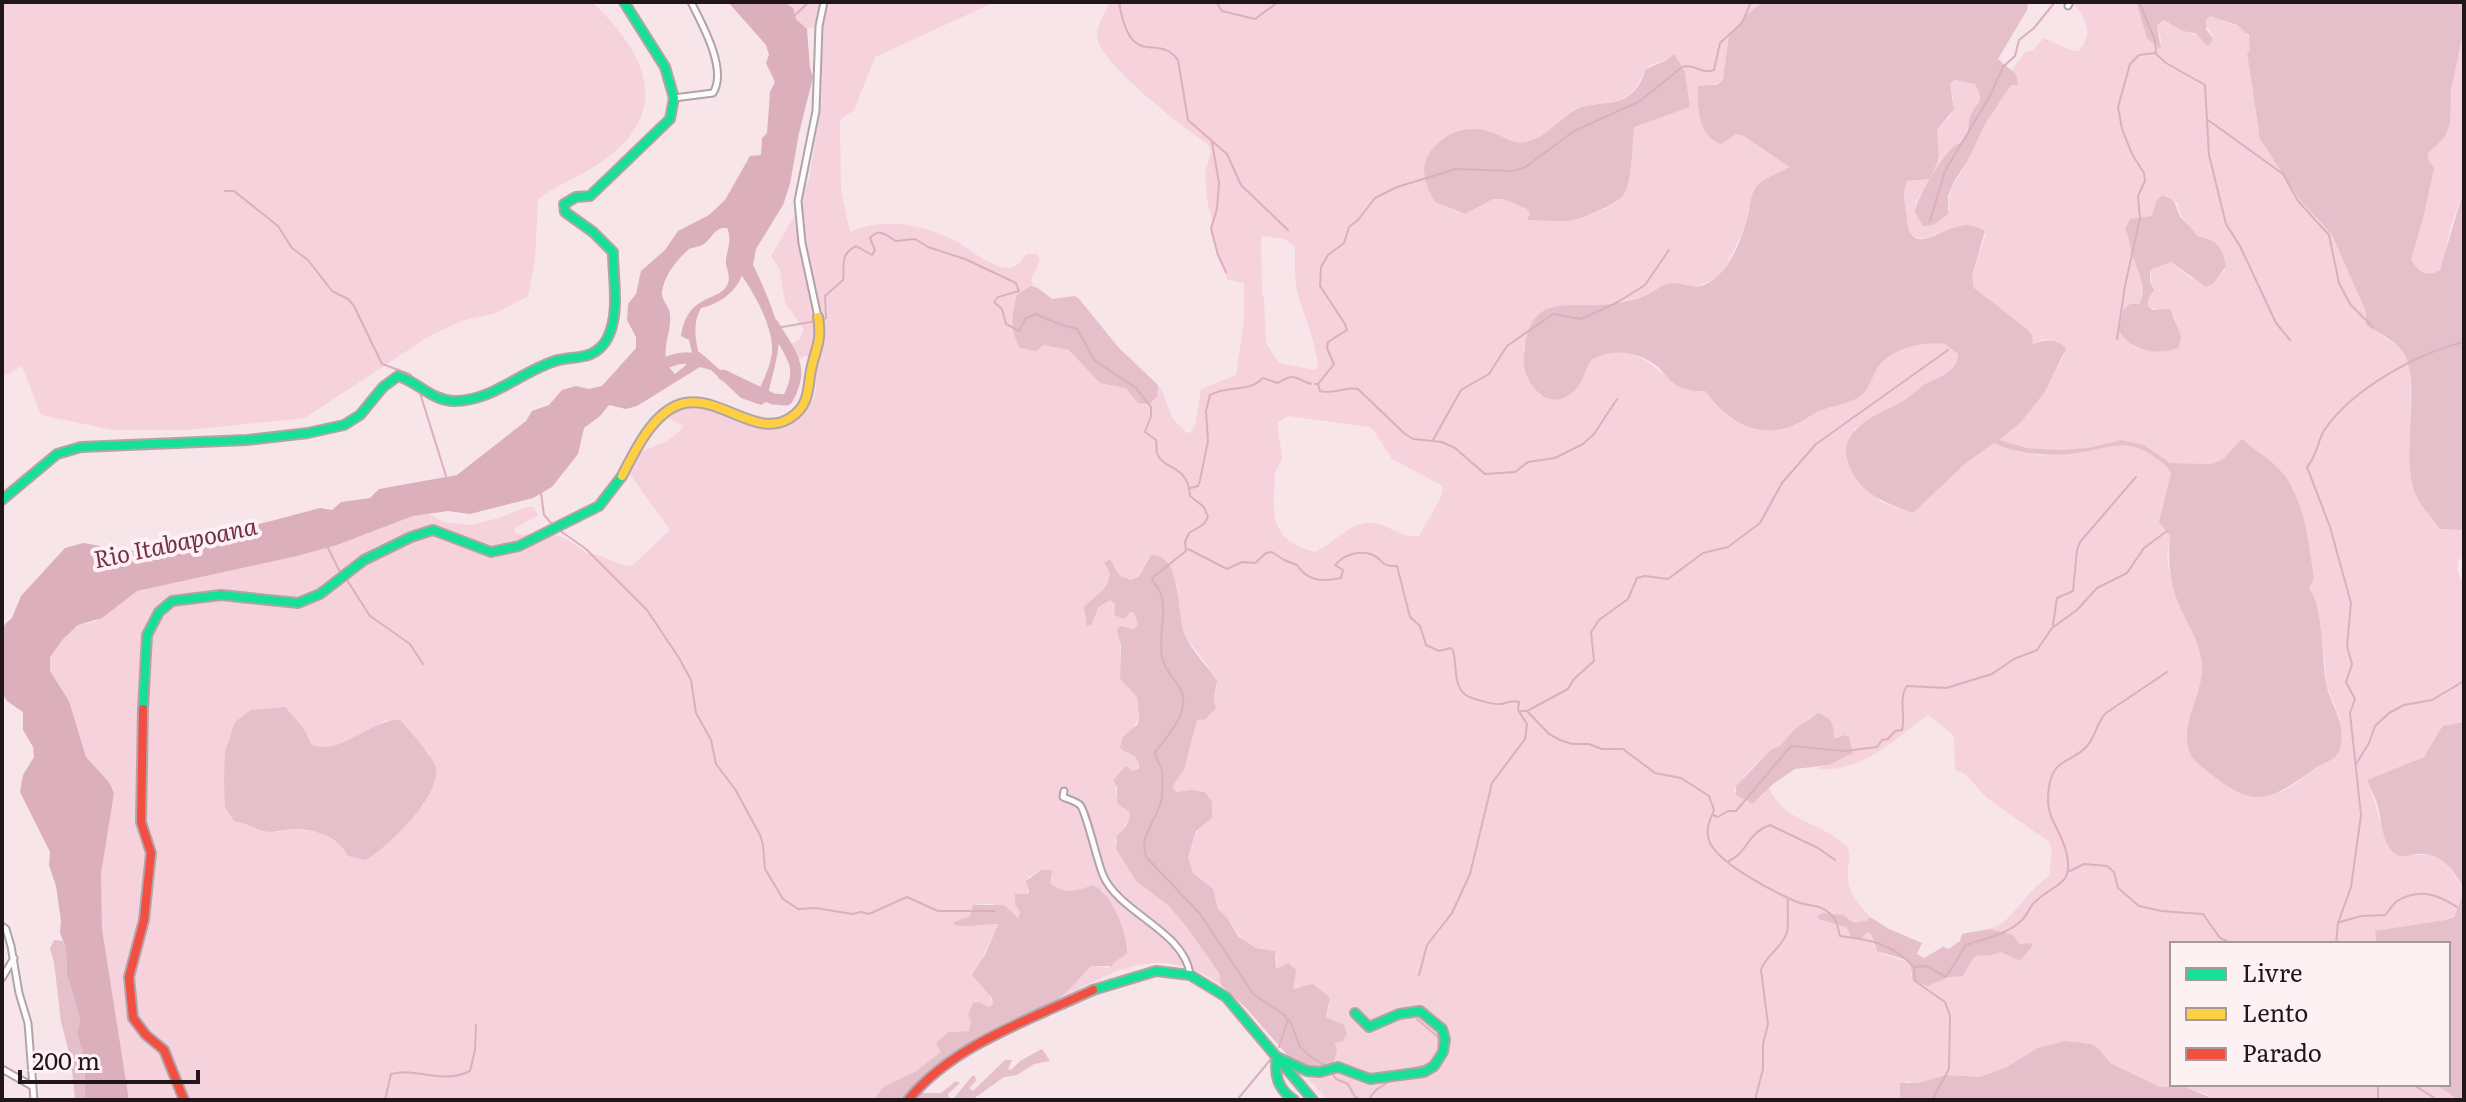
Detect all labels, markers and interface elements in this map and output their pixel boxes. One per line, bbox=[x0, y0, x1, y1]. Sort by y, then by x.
water label: Rio Itabapoana bbox=[90, 507, 260, 575]
legend bbox=[2170, 942, 2450, 1086]
text: Livre bbox=[2242, 954, 2302, 989]
text: Lento bbox=[2242, 994, 2308, 1029]
scale bar bbox=[20, 1034, 198, 1084]
text: Parado bbox=[2242, 1034, 2322, 1069]
text: 200 m bbox=[32, 1042, 100, 1077]

